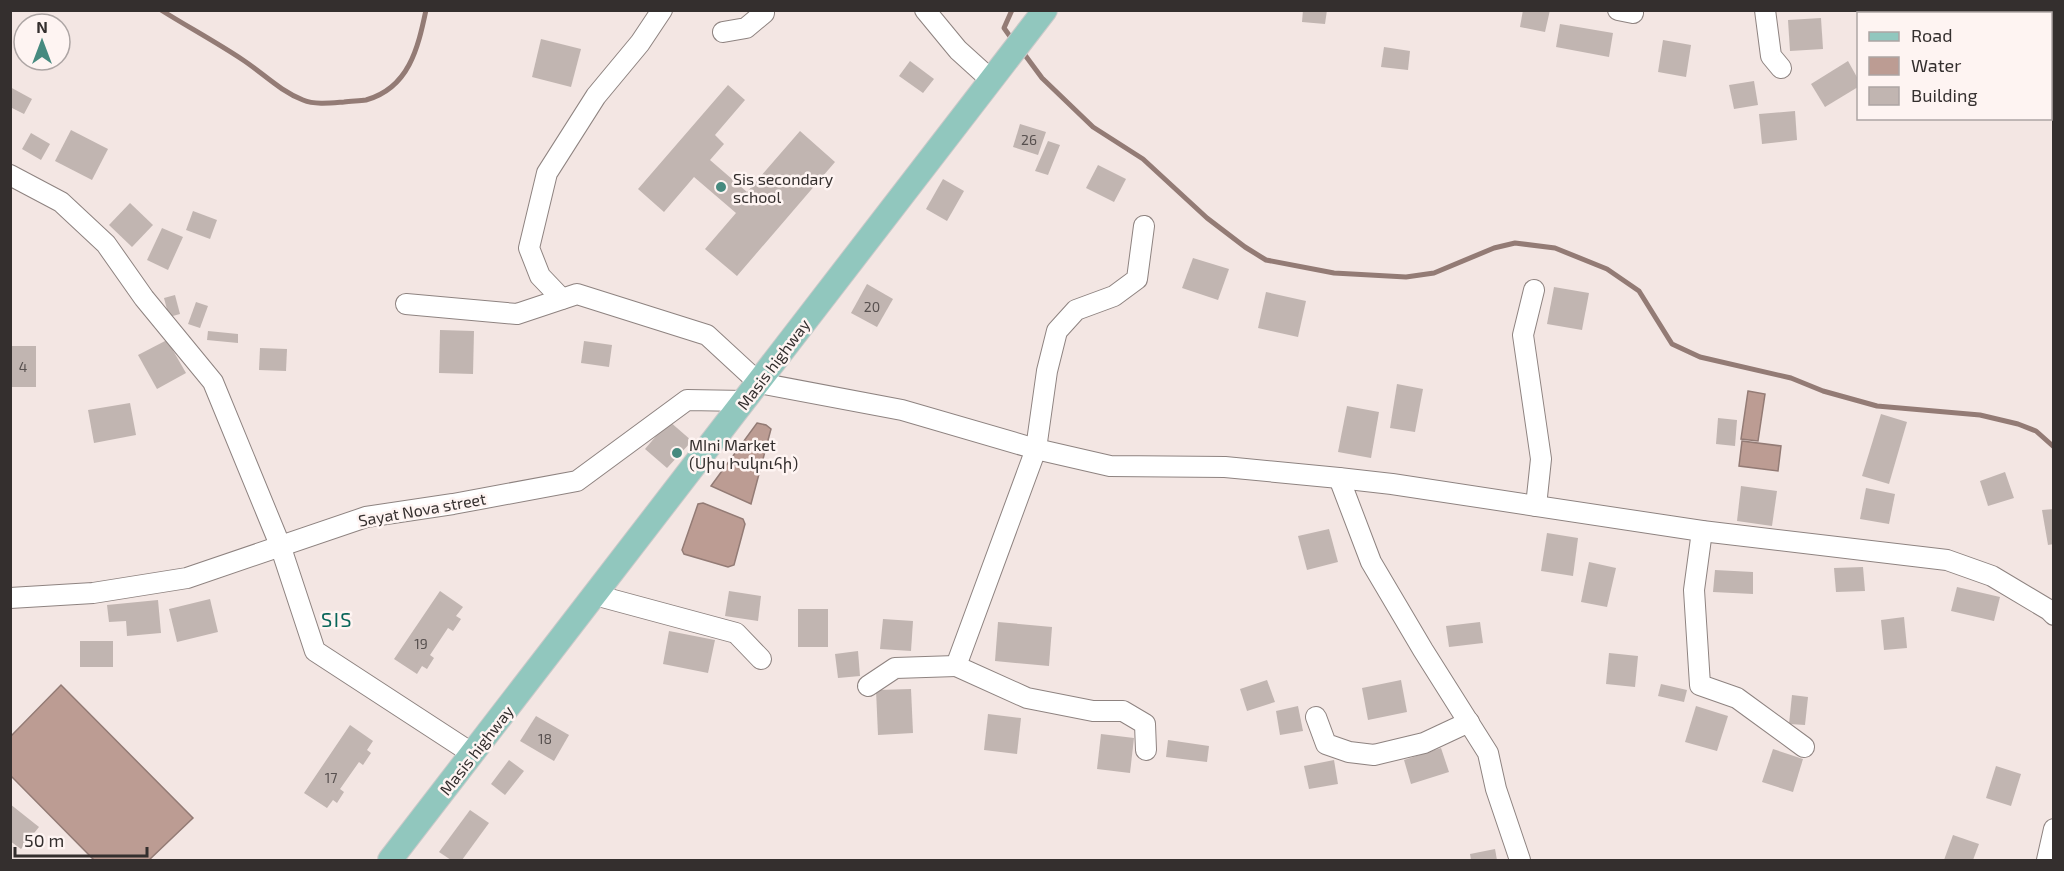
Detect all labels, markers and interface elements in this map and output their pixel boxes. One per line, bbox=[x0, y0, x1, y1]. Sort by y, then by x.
north arrow bbox=[12, 12, 72, 72]
legend bbox=[1857, 12, 2052, 120]
text: N bbox=[36, 17, 48, 36]
text: Road bbox=[1911, 24, 1952, 46]
text: Water bbox=[1911, 54, 1961, 76]
text: Building bbox=[1911, 84, 1978, 106]
house number: 26 bbox=[1021, 131, 1037, 148]
place label: Sis secondary school bbox=[733, 169, 834, 206]
marker: Sis secondary school bbox=[714, 180, 728, 194]
house number: 20 bbox=[864, 298, 880, 315]
street label: Masis highway bbox=[733, 315, 814, 413]
house number: 4 bbox=[19, 358, 27, 375]
place label: MIni Market (Սիս Իսկուհի) bbox=[689, 435, 798, 473]
marker: MIni Market (Սիս Իսկուհի) bbox=[670, 446, 684, 460]
street label: Sayat Nova street bbox=[357, 488, 487, 530]
district label: SIS bbox=[321, 607, 353, 631]
house number: 19 bbox=[414, 635, 428, 652]
street label: Masis highway bbox=[435, 701, 517, 799]
house number: 18 bbox=[538, 730, 552, 747]
house number: 17 bbox=[325, 769, 337, 786]
scale bar bbox=[15, 820, 147, 858]
text: 50 m bbox=[24, 829, 64, 851]

